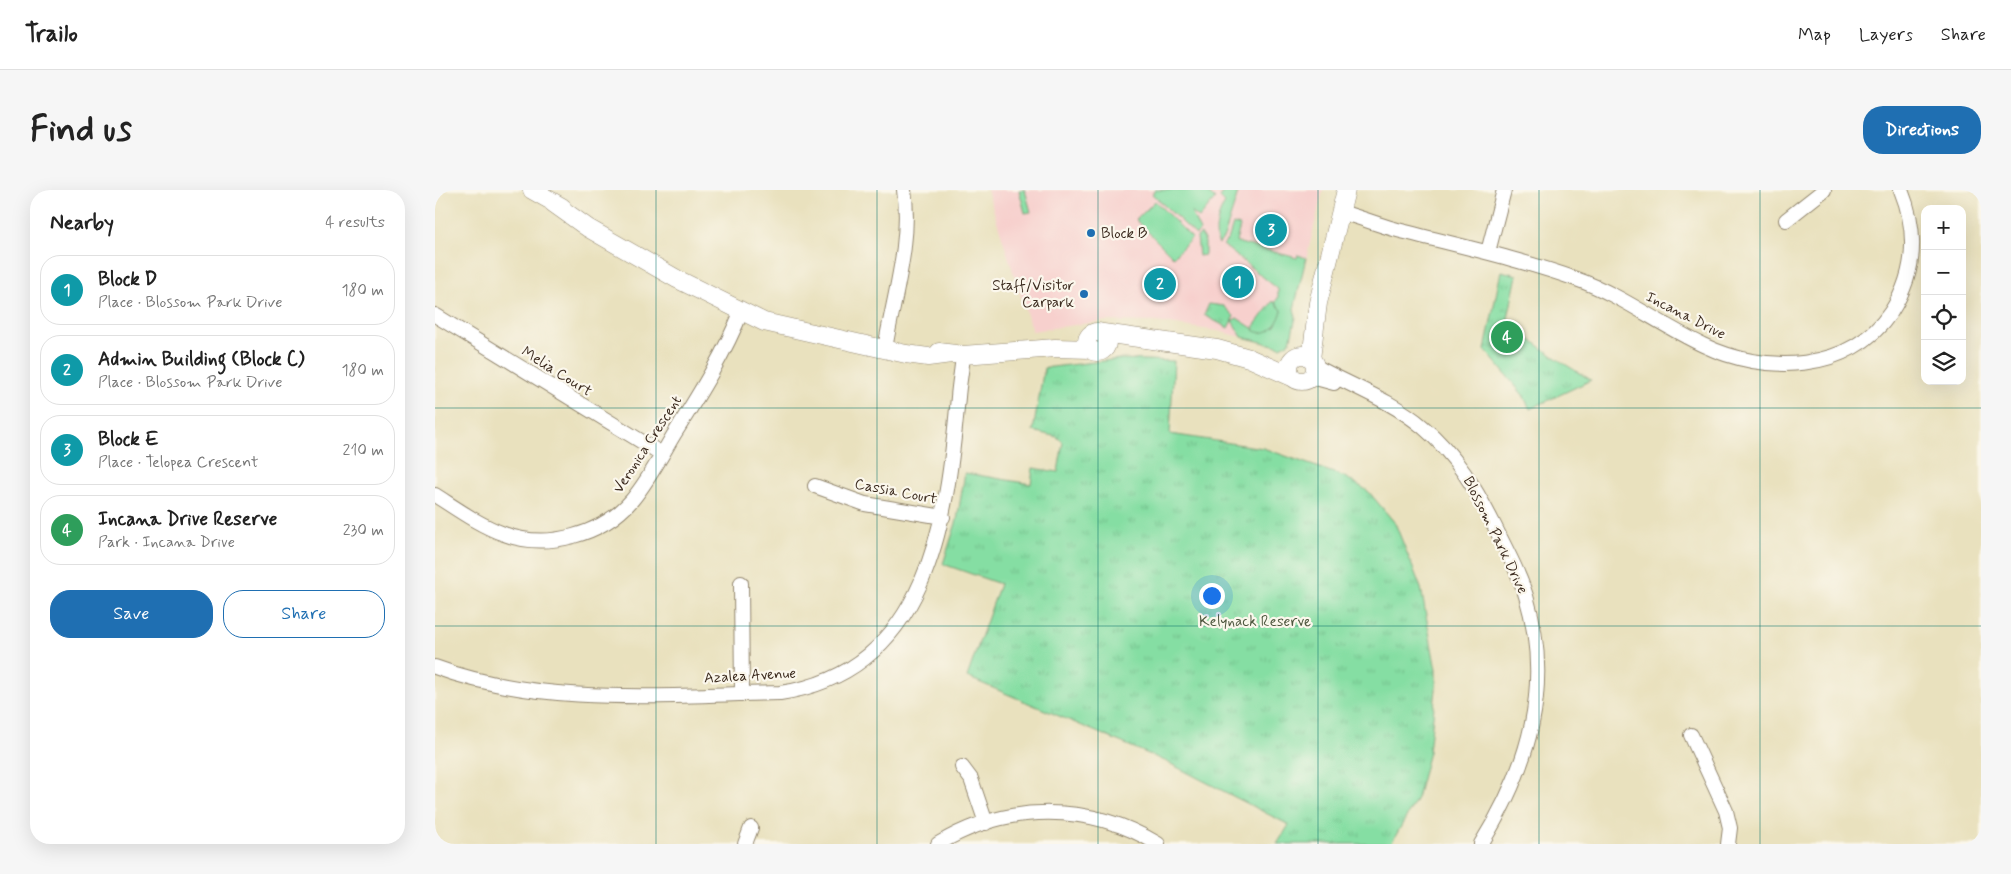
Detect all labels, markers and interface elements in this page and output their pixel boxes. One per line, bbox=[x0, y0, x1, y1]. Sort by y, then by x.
text: Trailo bbox=[25, 19, 78, 50]
text: Map bbox=[1798, 23, 1831, 47]
text: Layers bbox=[1859, 23, 1913, 47]
text: Share bbox=[1941, 23, 1986, 47]
button: Directions bbox=[1863, 106, 1981, 154]
text: Find us bbox=[30, 107, 132, 153]
map controls bbox=[1921, 205, 1966, 385]
button: + bbox=[1921, 205, 1966, 250]
text: Nearby bbox=[50, 209, 114, 237]
pin: 3 bbox=[1255, 211, 1287, 249]
text: 4 results bbox=[325, 212, 385, 233]
place label: Block B bbox=[1101, 224, 1147, 244]
marker: Block B bbox=[1085, 227, 1097, 239]
button: − bbox=[1921, 250, 1966, 295]
pin: 1 bbox=[1222, 263, 1254, 301]
pin: 2 bbox=[1144, 265, 1176, 303]
text: Block D bbox=[98, 267, 157, 292]
place label: Staff/Visitor Carpark bbox=[992, 276, 1075, 313]
text: 1 bbox=[63, 280, 71, 301]
text: 180 m bbox=[341, 280, 384, 301]
street label: Incana Drive bbox=[1642, 287, 1729, 345]
marker: Staff/Visitor Carpark bbox=[1078, 288, 1090, 300]
text: Place · Blossom Park Drive bbox=[98, 292, 283, 313]
button: locate bbox=[1921, 295, 1966, 340]
pin: 4 bbox=[1491, 318, 1523, 356]
button: layers bbox=[1921, 340, 1966, 385]
street label: Melia Court bbox=[517, 342, 596, 401]
text: Admin Building (Block C) bbox=[98, 347, 305, 372]
text: 2 bbox=[63, 360, 71, 381]
text: 180 m bbox=[341, 360, 384, 381]
text: Place · Blossom Park Drive bbox=[98, 372, 283, 393]
street label: Veronica Crescent bbox=[609, 392, 687, 497]
text: Block E bbox=[98, 427, 158, 452]
text: 3 bbox=[63, 440, 71, 461]
text: 210 m bbox=[343, 440, 384, 461]
text: Place · Telopea Crescent bbox=[98, 452, 259, 473]
street label: Blossom Park Drive bbox=[1458, 473, 1532, 598]
street label: Cassia Court bbox=[853, 474, 939, 510]
text: Incana Drive Reserve bbox=[98, 507, 277, 532]
text: 4 bbox=[62, 520, 72, 541]
text: 230 m bbox=[343, 520, 384, 541]
text: Park · Incana Drive bbox=[98, 532, 235, 553]
your location bbox=[1199, 583, 1225, 609]
button: Save bbox=[50, 590, 213, 638]
button: Share bbox=[223, 590, 385, 638]
park label: Kelynack Reserve bbox=[1199, 612, 1311, 632]
street label: Azalea Avenue bbox=[703, 664, 797, 688]

